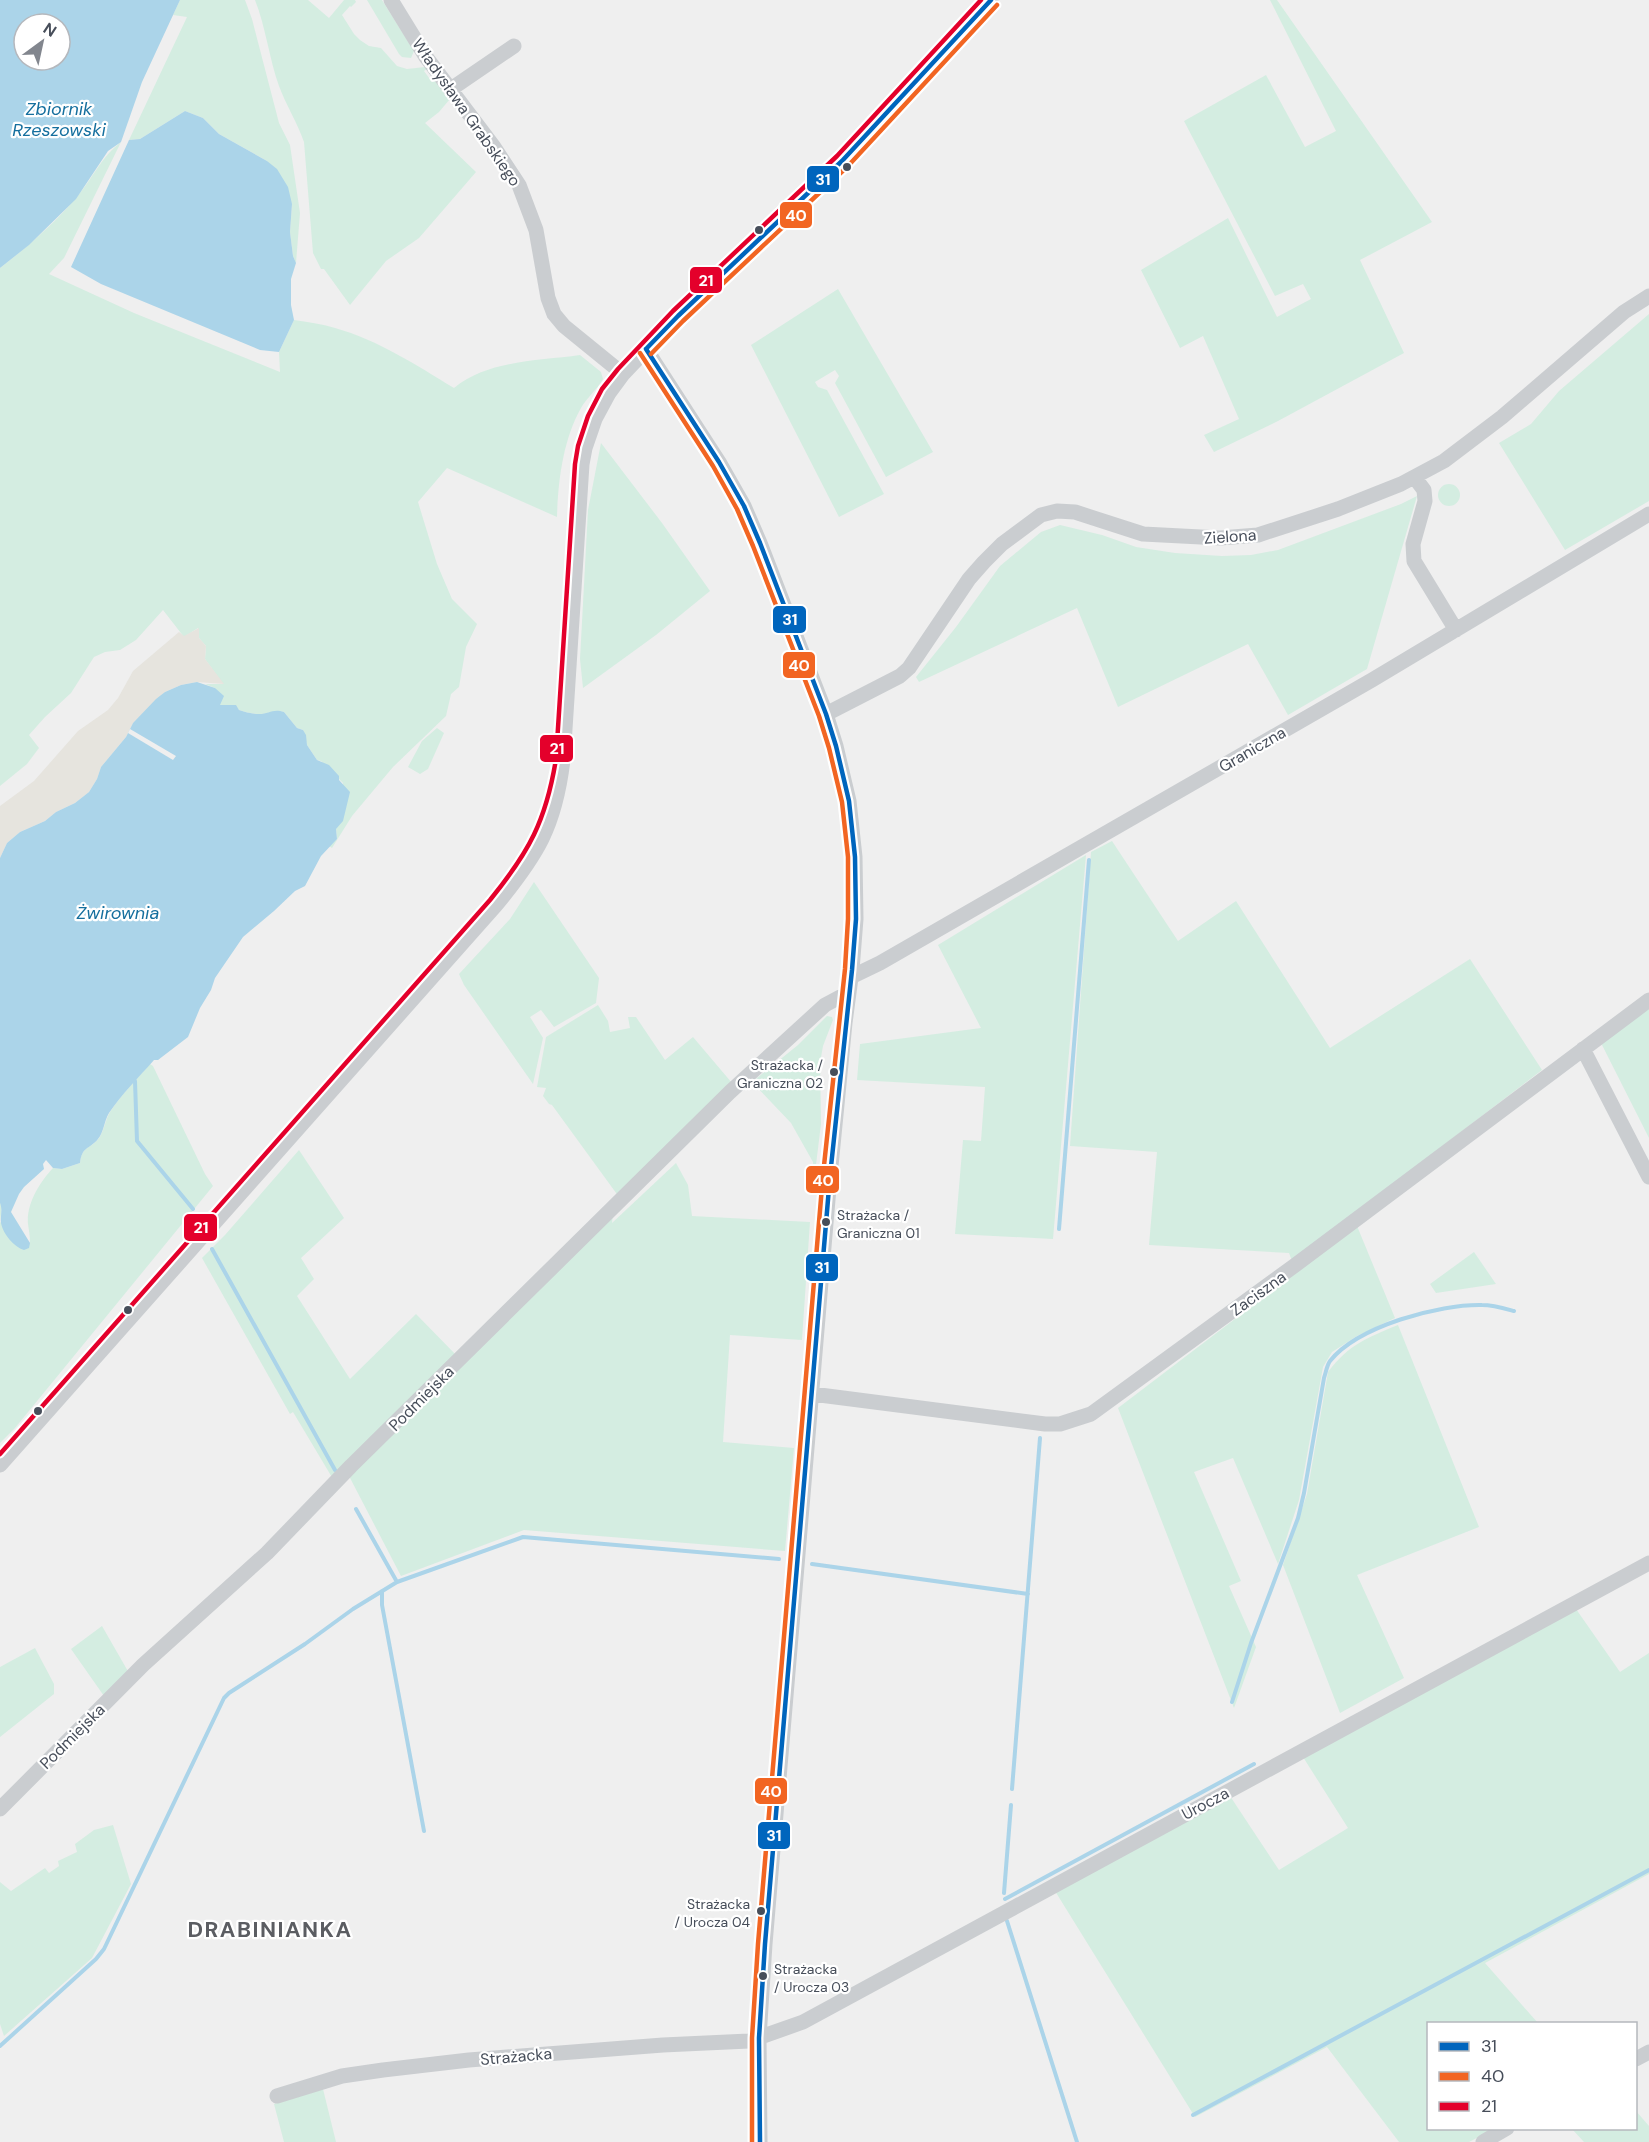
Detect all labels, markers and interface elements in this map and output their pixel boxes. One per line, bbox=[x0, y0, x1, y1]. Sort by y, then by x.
north arrow bbox=[12, 12, 72, 72]
text: N bbox=[39, 18, 61, 42]
street label: Władysława Grabskiego bbox=[408, 34, 526, 190]
water label: Zbiornik Rzeszowski bbox=[12, 97, 106, 142]
unlabelled marker bbox=[841, 161, 853, 173]
line badge: 31 bbox=[806, 165, 840, 193]
text: 31 bbox=[815, 169, 831, 190]
line badge: 40 bbox=[779, 201, 813, 229]
text: 40 bbox=[785, 205, 807, 226]
unlabelled marker bbox=[753, 224, 765, 236]
line badge: 21 bbox=[689, 266, 723, 294]
text: 21 bbox=[698, 270, 714, 291]
street label: Zielona bbox=[1203, 524, 1257, 549]
line badge: 31 bbox=[772, 605, 807, 634]
text: 31 bbox=[782, 609, 798, 630]
line badge: 40 bbox=[782, 651, 816, 679]
text: 40 bbox=[788, 655, 810, 676]
street label: Graniczna bbox=[1215, 722, 1290, 777]
line badge: 21 bbox=[539, 734, 574, 763]
text: 21 bbox=[549, 738, 565, 759]
water label: Żwirownia bbox=[77, 901, 159, 925]
place label: Strażacka / Graniczna 02 bbox=[737, 1056, 823, 1092]
marker: Strażacka / Graniczna 02 bbox=[828, 1066, 840, 1078]
line badge: 40 bbox=[805, 1165, 840, 1194]
text: 40 bbox=[812, 1170, 834, 1191]
place label: Strażacka / Graniczna 01 bbox=[837, 1206, 920, 1242]
line badge: 21 bbox=[183, 1213, 218, 1242]
marker: Strażacka / Graniczna 01 bbox=[820, 1216, 832, 1228]
text: 21 bbox=[193, 1217, 209, 1238]
line badge: 31 bbox=[805, 1253, 839, 1282]
text: 31 bbox=[814, 1257, 830, 1278]
street label: Zaciszna bbox=[1226, 1266, 1290, 1321]
unlabelled marker bbox=[122, 1304, 134, 1316]
street label: Podmiejska bbox=[384, 1361, 459, 1436]
unlabelled marker bbox=[32, 1405, 44, 1417]
street label: Podmiejska bbox=[35, 1699, 110, 1774]
line badge: 40 bbox=[754, 1777, 788, 1805]
text: 40 bbox=[760, 1781, 782, 1802]
street label: Urocza bbox=[1178, 1782, 1233, 1825]
line badge: 31 bbox=[757, 1821, 791, 1850]
text: 31 bbox=[766, 1825, 782, 1846]
place label: Strażacka / Urocza 04 bbox=[675, 1895, 750, 1931]
marker: Strażacka / Urocza 04 bbox=[755, 1905, 767, 1917]
district label: DRABINIANKA bbox=[187, 1915, 353, 1944]
place label: Strażacka / Urocza 03 bbox=[774, 1960, 849, 1996]
marker: Strażacka / Urocza 03 bbox=[757, 1970, 769, 1982]
legend bbox=[1427, 2022, 1637, 2130]
text: 31 bbox=[1481, 2034, 1497, 2058]
street label: Strażacka bbox=[479, 2043, 553, 2070]
text: 40 bbox=[1481, 2064, 1504, 2088]
text: 21 bbox=[1481, 2094, 1497, 2118]

